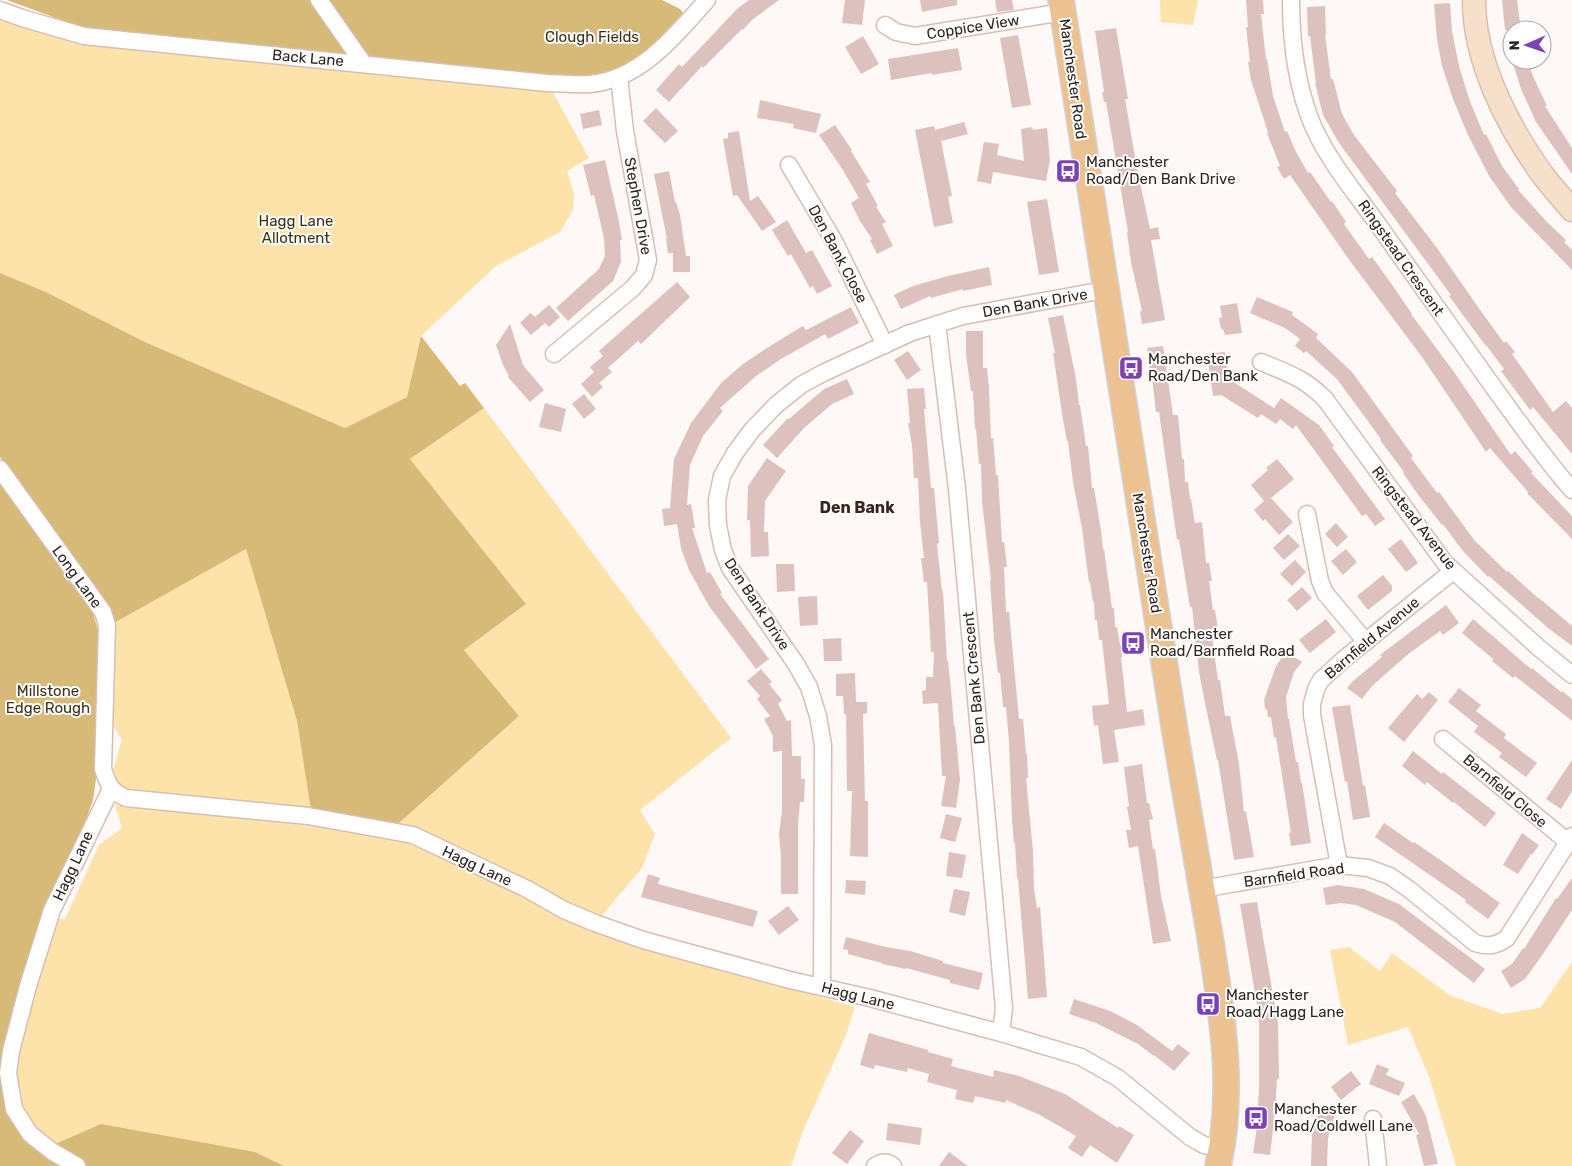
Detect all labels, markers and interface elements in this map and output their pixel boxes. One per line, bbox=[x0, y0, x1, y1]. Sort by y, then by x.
street label: Coppice View bbox=[925, 11, 1021, 43]
street label: Manchester Road bbox=[1056, 18, 1090, 140]
north arrow bbox=[1502, 20, 1552, 70]
park label: Clough Fields bbox=[545, 28, 639, 46]
text: N bbox=[1506, 40, 1523, 51]
street label: Back Lane bbox=[271, 46, 345, 70]
place label: Manchester Road/Den Bank Drive bbox=[1086, 153, 1236, 188]
street label: Stephen Drive bbox=[621, 156, 655, 256]
bus stop icon: Manchester Road/Den Bank Drive bbox=[1055, 158, 1081, 184]
street label: Ringstead Crescent bbox=[1354, 197, 1448, 320]
street label: Den Bank Close bbox=[805, 202, 871, 306]
park label: Hagg Lane Allotment bbox=[259, 212, 333, 247]
street label: Den Bank Drive bbox=[981, 285, 1089, 321]
place label: Manchester Road/Den Bank bbox=[1148, 350, 1258, 385]
bus stop icon: Manchester Road/Den Bank bbox=[1118, 355, 1144, 381]
street label: Ringstead Avenue bbox=[1368, 463, 1460, 573]
street label: Manchester Road bbox=[1129, 492, 1165, 614]
district label: Den Bank bbox=[819, 498, 895, 517]
street label: Long Lane bbox=[48, 542, 106, 612]
street label: Den Bank Drive bbox=[721, 555, 793, 653]
street label: Barnfield Avenue bbox=[1321, 593, 1423, 683]
street label: Den Bank Crescent bbox=[959, 611, 989, 745]
place label: Manchester Road/Barnfield Road bbox=[1150, 625, 1295, 660]
bus stop icon: Manchester Road/Barnfield Road bbox=[1120, 630, 1146, 656]
park label: Millstone Edge Rough bbox=[6, 682, 90, 717]
street label: Barnfield Close bbox=[1459, 751, 1551, 831]
street label: Hagg Lane bbox=[49, 828, 97, 904]
street label: Hagg Lane bbox=[439, 842, 515, 890]
street label: Barnfield Road bbox=[1243, 859, 1345, 891]
street label: Hagg Lane bbox=[820, 978, 896, 1014]
place label: Manchester Road/Hagg Lane bbox=[1226, 986, 1344, 1021]
bus stop icon: Manchester Road/Hagg Lane bbox=[1195, 991, 1221, 1017]
place label: Manchester Road/Coldwell Lane bbox=[1274, 1100, 1413, 1135]
bus stop icon: Manchester Road/Coldwell Lane bbox=[1243, 1105, 1269, 1131]

